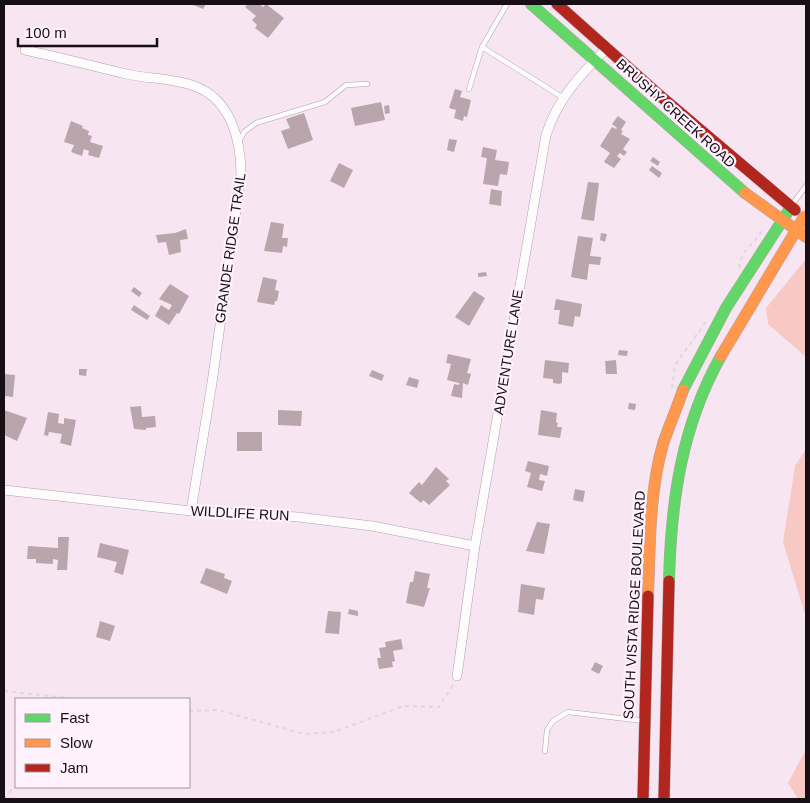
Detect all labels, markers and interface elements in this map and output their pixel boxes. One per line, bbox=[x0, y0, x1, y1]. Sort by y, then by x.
scale bar bbox=[18, 15, 156, 47]
text: 100 m bbox=[25, 24, 67, 41]
street label: BRUSHY CREEK ROAD bbox=[613, 55, 739, 171]
street label: GRANDE RIDGE TRAIL bbox=[212, 172, 248, 324]
street label: ADVENTURE LANE bbox=[490, 288, 526, 416]
street label: SOUTH VISTA RIDGE BOULEVARD bbox=[620, 490, 648, 720]
street label: WILDLIFE RUN bbox=[190, 502, 290, 524]
legend bbox=[15, 698, 190, 788]
text: Fast bbox=[60, 709, 90, 726]
text: Slow bbox=[60, 734, 93, 751]
text: Jam bbox=[60, 759, 88, 776]

